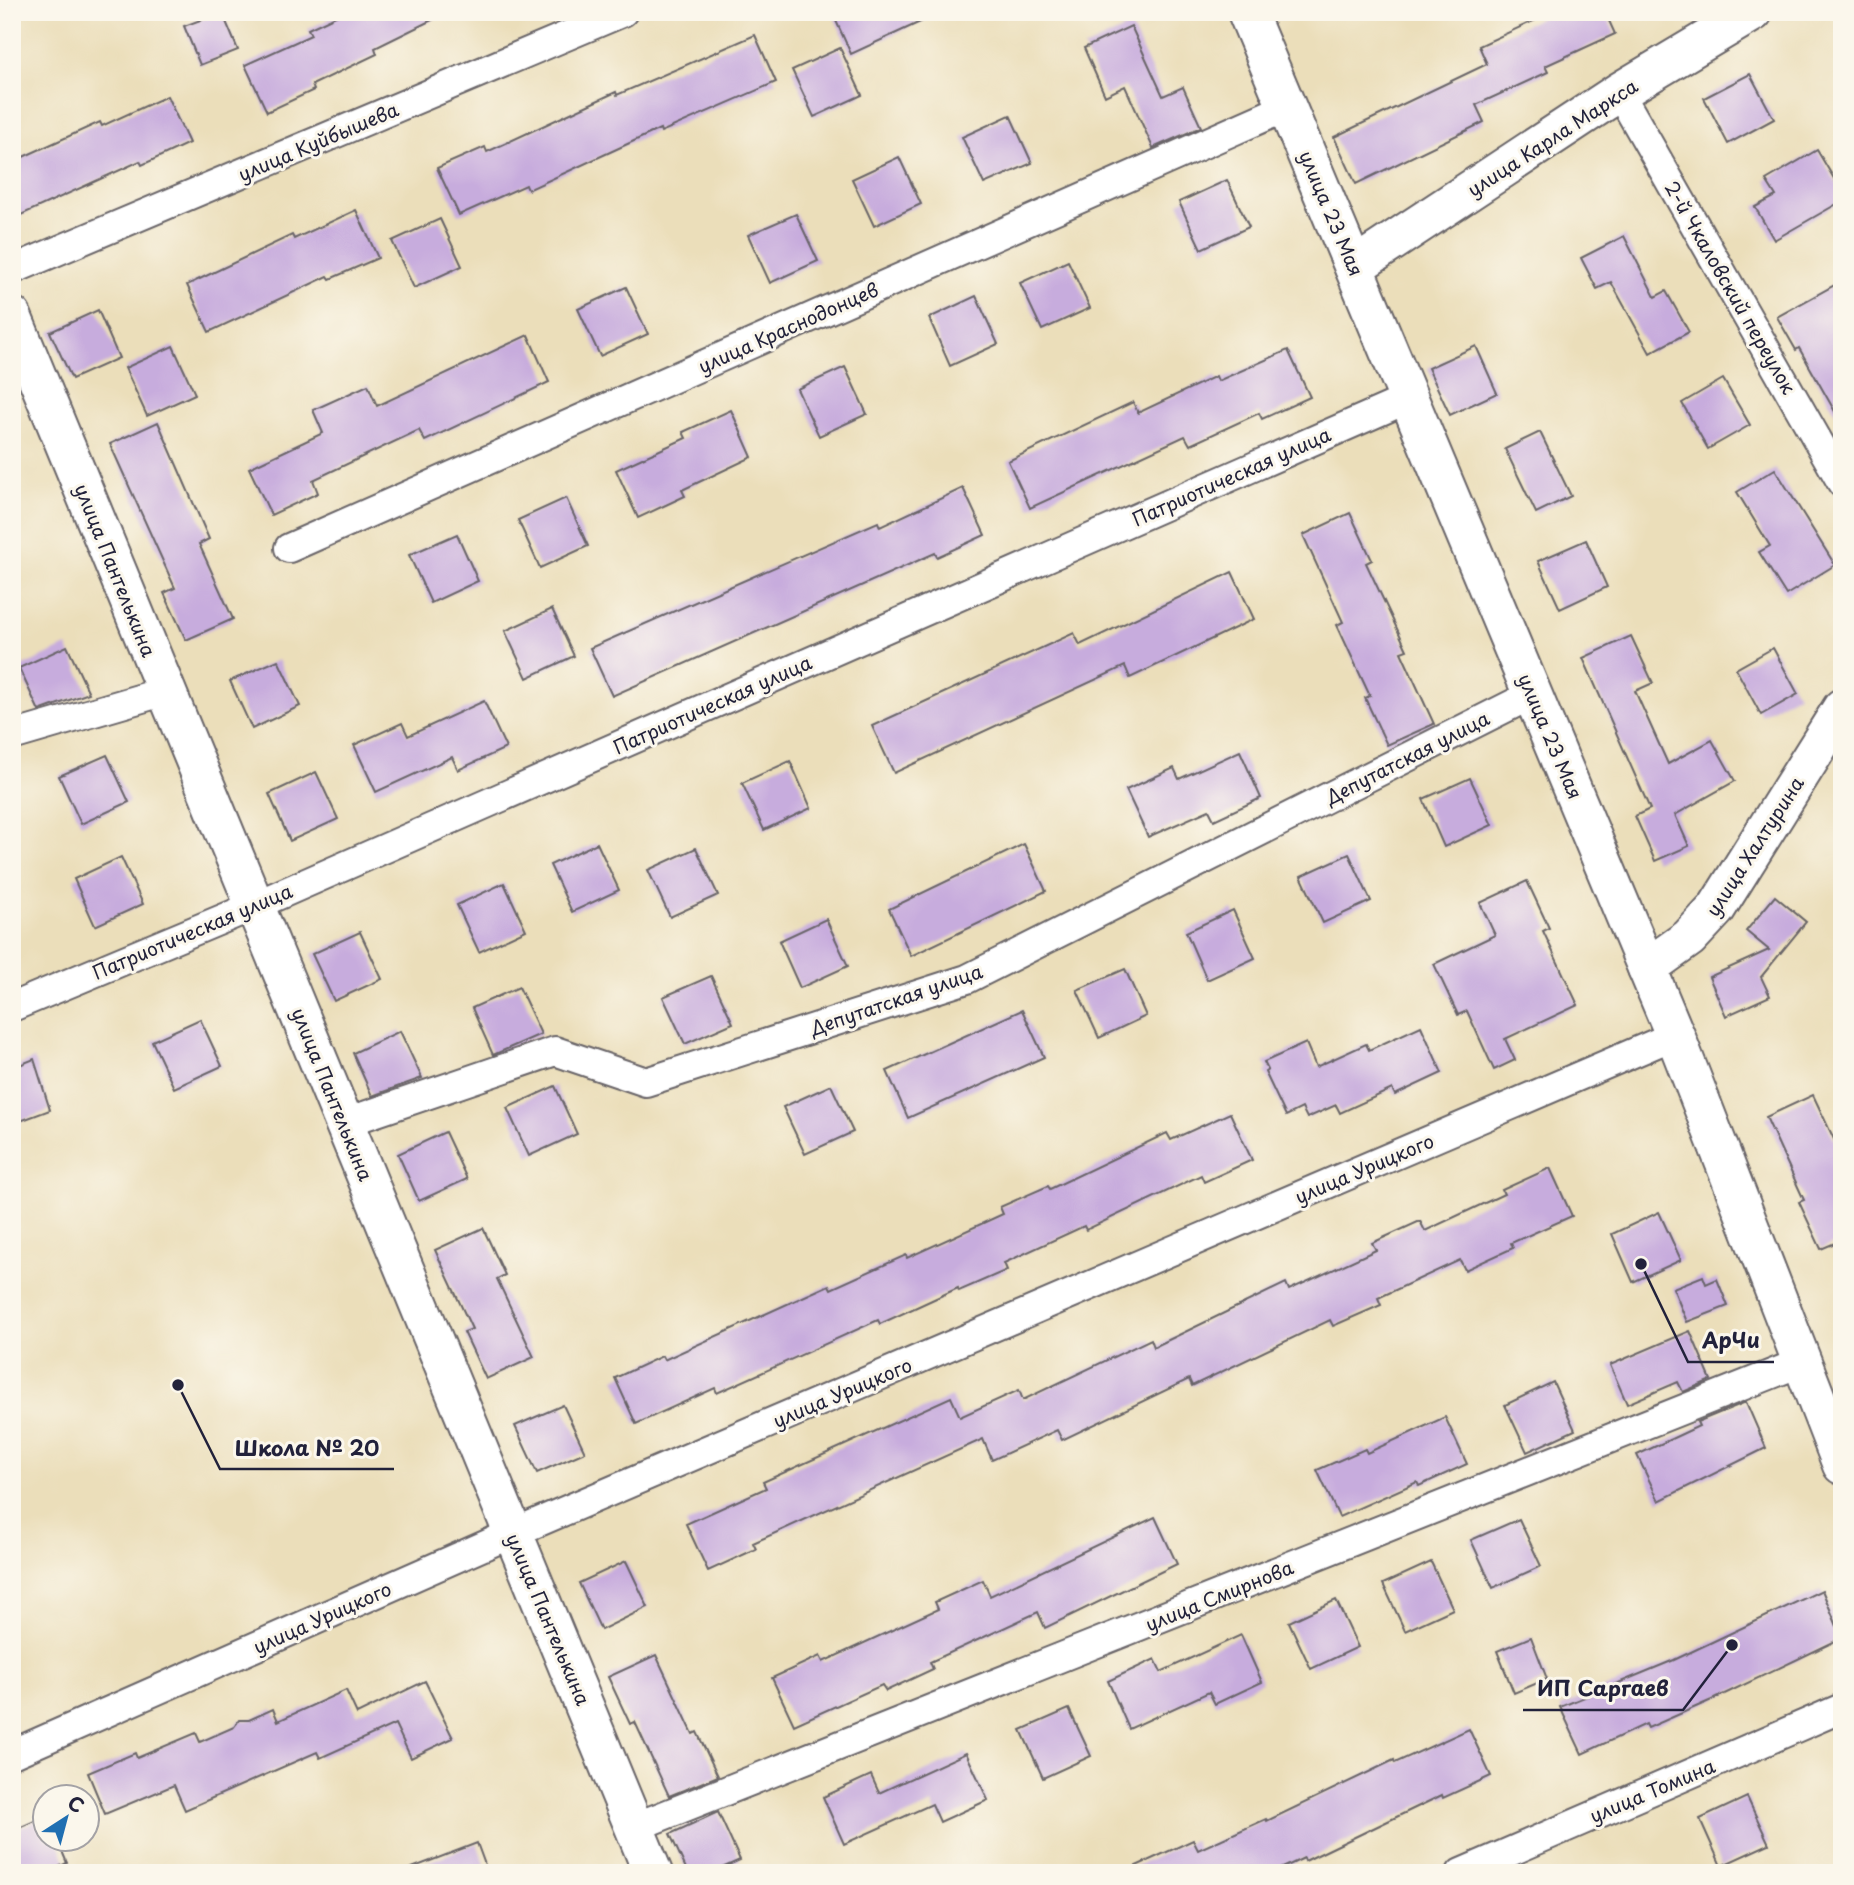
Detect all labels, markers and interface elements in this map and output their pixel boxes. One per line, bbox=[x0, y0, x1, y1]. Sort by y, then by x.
street label: улица Карла Маркса bbox=[1461, 71, 1643, 203]
street label: улица Куйбышева bbox=[233, 94, 403, 187]
street label: улица 23 Мая bbox=[1293, 146, 1371, 280]
street label: 2-й Чкаловский переулок bbox=[1658, 175, 1804, 399]
street label: улица Краснодонцев bbox=[693, 275, 883, 379]
street label: Патриотическая улица bbox=[1127, 420, 1335, 532]
street label: улица Пантелькина bbox=[68, 479, 164, 661]
street label: Патриотическая улица bbox=[608, 648, 816, 760]
street label: улица 23 Мая bbox=[1512, 669, 1590, 803]
street label: Депутатская улица bbox=[1319, 703, 1494, 811]
street label: улица Халтурина bbox=[1698, 770, 1810, 921]
street label: Патриотическая улица bbox=[88, 876, 296, 986]
street label: Депутатская улица bbox=[805, 956, 986, 1042]
street label: улица Пантелькина bbox=[285, 1003, 381, 1185]
street label: улица Урицкого bbox=[1290, 1126, 1438, 1210]
callout: АрЧи bbox=[1688, 1320, 1774, 1362]
text: АрЧи bbox=[1701, 1323, 1760, 1355]
street label: улица Урицкого bbox=[768, 1350, 916, 1434]
callout: Школа № 20 bbox=[220, 1427, 394, 1469]
text: Школа № 20 bbox=[235, 1431, 379, 1463]
street label: улица Пантелькина bbox=[500, 1529, 598, 1709]
street label: улица Смирнова bbox=[1141, 1552, 1297, 1637]
street label: улица Урицкого bbox=[248, 1574, 396, 1660]
callout: ИП Саргаев bbox=[1523, 1668, 1683, 1710]
text: ИП Саргаев bbox=[1537, 1671, 1669, 1703]
street label: улица Томина bbox=[1585, 1751, 1719, 1829]
north arrow bbox=[32, 1784, 102, 1854]
text: С bbox=[63, 1788, 91, 1819]

